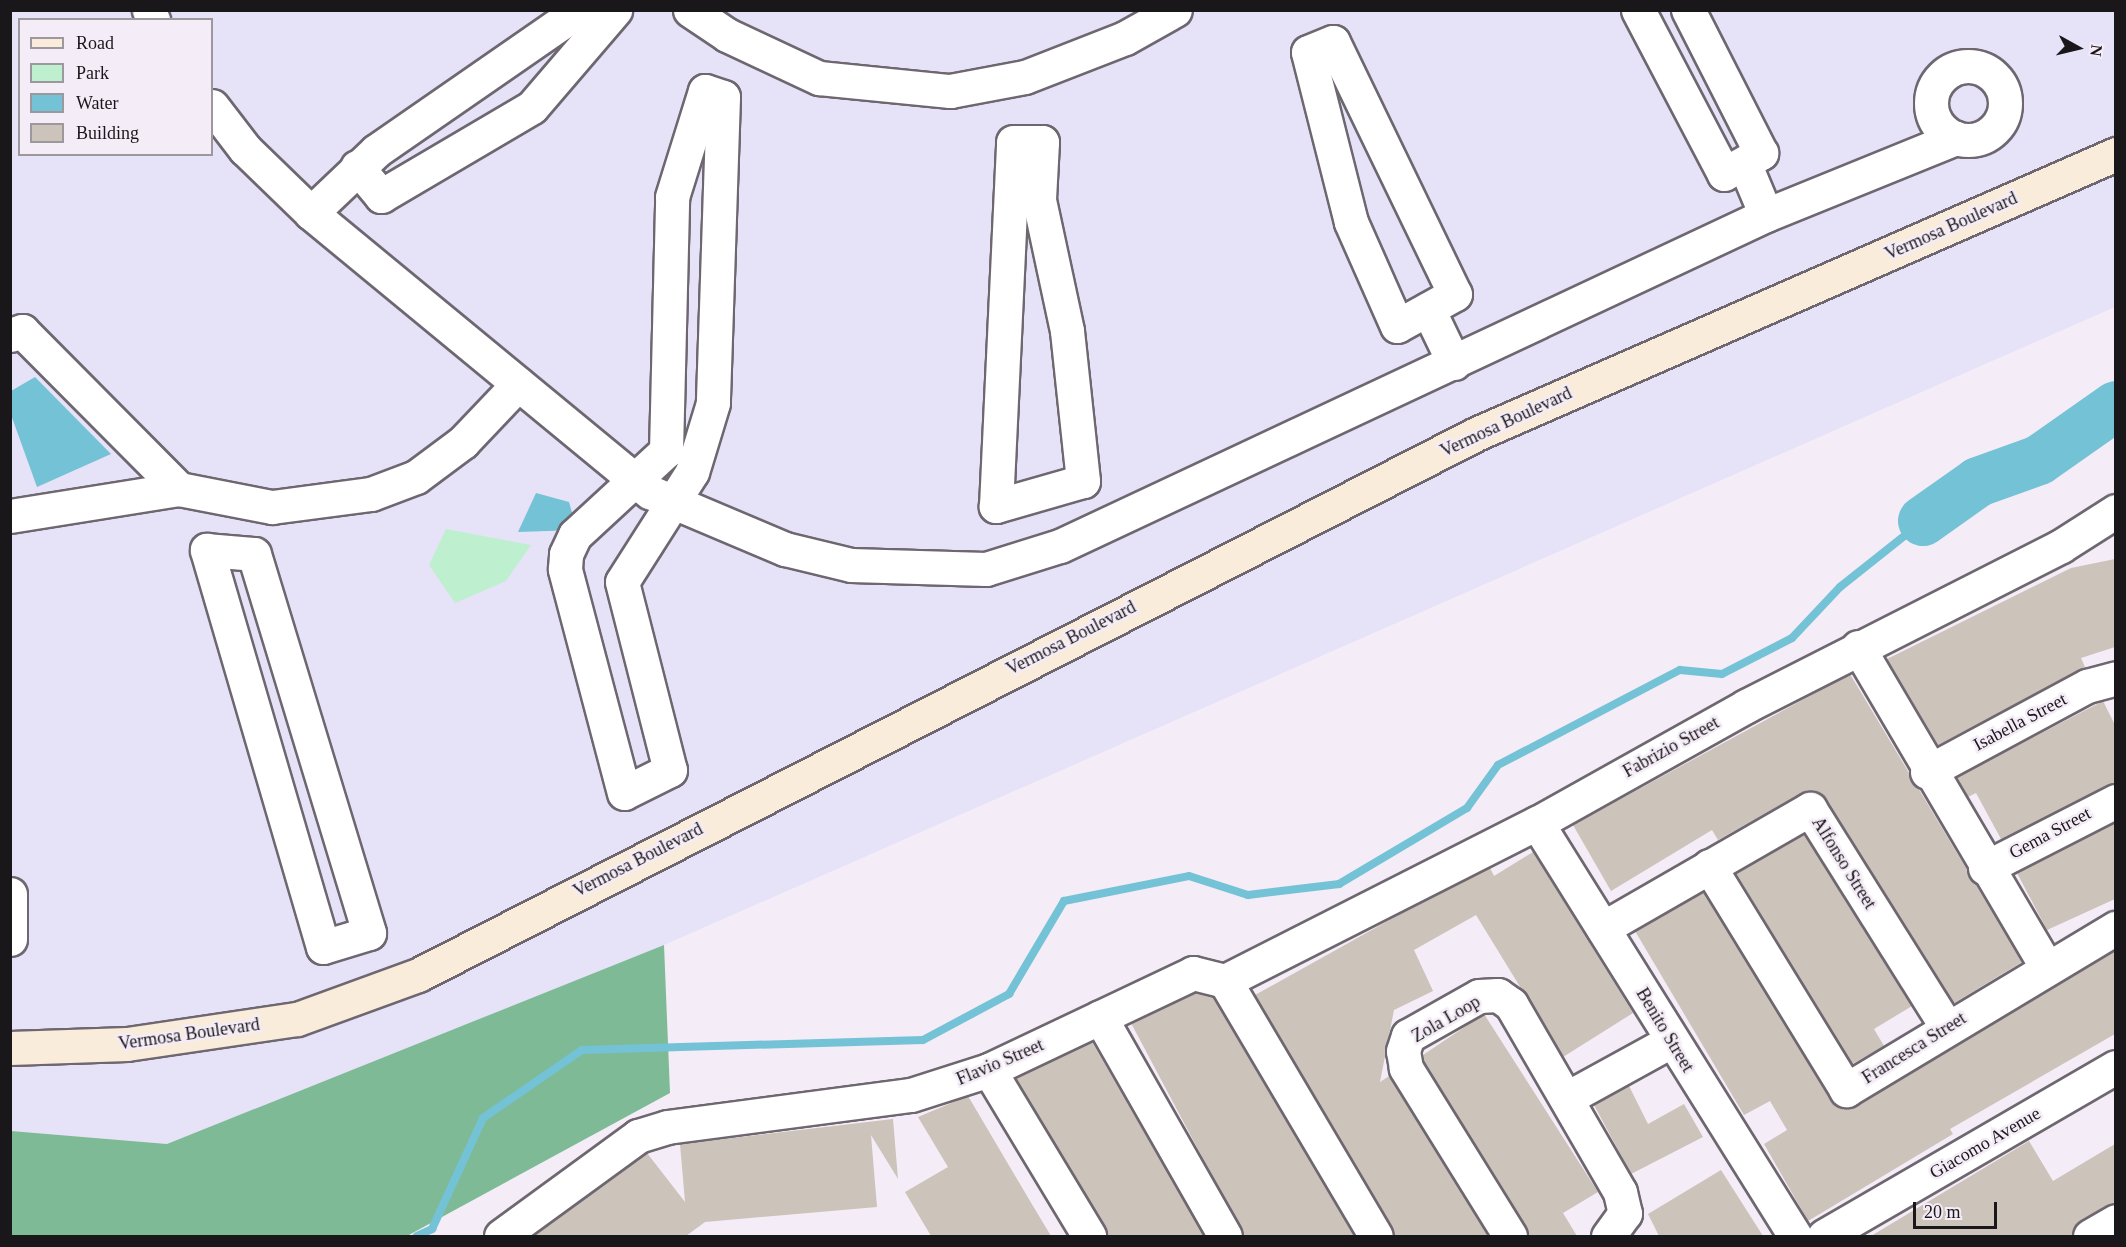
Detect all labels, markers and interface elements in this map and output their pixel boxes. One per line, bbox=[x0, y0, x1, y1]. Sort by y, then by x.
legend bbox=[18, 18, 213, 156]
north arrow bbox=[2048, 18, 2108, 78]
text: Road bbox=[76, 33, 114, 53]
text: N bbox=[2087, 44, 2106, 57]
text: Park bbox=[76, 63, 109, 83]
text: Water bbox=[76, 93, 119, 113]
text: Building bbox=[76, 123, 139, 143]
street label: Vermosa Boulevard bbox=[1882, 187, 2020, 265]
street label: Vermosa Boulevard bbox=[1437, 382, 1575, 462]
street label: Vermosa Boulevard bbox=[1003, 596, 1139, 680]
street label: Isabella Street bbox=[1970, 688, 2070, 756]
street label: Fabrizio Street bbox=[1619, 712, 1723, 782]
street label: Gema Street bbox=[2005, 802, 2095, 864]
street label: Alfonso Street bbox=[1807, 813, 1881, 913]
street label: Vermosa Boulevard bbox=[570, 818, 706, 902]
street label: Benito Street bbox=[1631, 984, 1699, 1076]
street label: Zola Loop bbox=[1408, 991, 1484, 1047]
street label: Francesca Street bbox=[1858, 1007, 1970, 1089]
street label: Vermosa Boulevard bbox=[117, 1013, 261, 1055]
street label: Flavio Street bbox=[953, 1034, 1047, 1090]
street label: Giacomo Avenue bbox=[1925, 1102, 2045, 1184]
scale bar bbox=[1916, 1190, 2000, 1228]
text: 20 m bbox=[1924, 1202, 1961, 1222]

